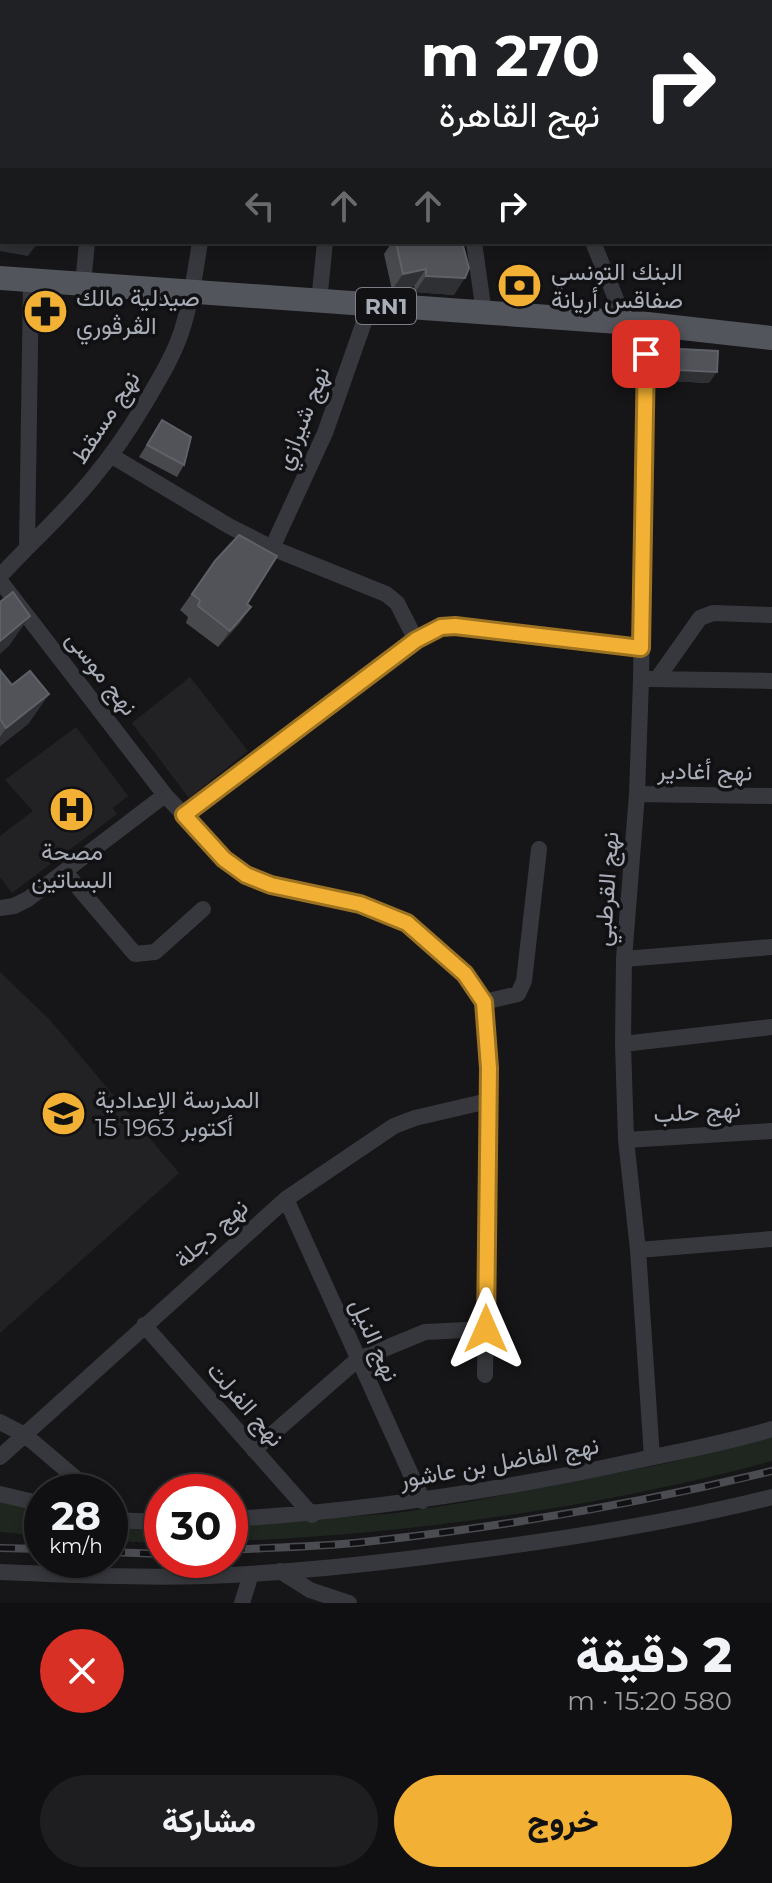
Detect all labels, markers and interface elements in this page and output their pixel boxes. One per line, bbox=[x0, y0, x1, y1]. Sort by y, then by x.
text: 270 m bbox=[421, 22, 600, 90]
icon: right bbox=[628, 32, 732, 136]
text: نهج القاهرة bbox=[439, 92, 600, 136]
icon: left bbox=[238, 184, 282, 228]
icon: ahead bbox=[322, 184, 366, 228]
icon: ahead bbox=[406, 184, 450, 228]
icon: right bbox=[490, 184, 534, 228]
place label: البنك التونسي صفاقس أريانة bbox=[551, 257, 683, 315]
bank icon: البنك التونسي صفاقس أريانة bbox=[496, 261, 544, 309]
place label: صيدلية مالك الڤرڤوري bbox=[76, 283, 200, 345]
pharmacy icon: صيدلية مالك الڤرڤوري bbox=[21, 287, 69, 335]
road number: RN1 bbox=[356, 288, 416, 324]
pin bbox=[612, 320, 680, 388]
icon: arrive bbox=[624, 332, 668, 376]
street label: نهج شيرازي bbox=[268, 362, 340, 476]
street label: نهج مسقط bbox=[64, 365, 148, 471]
street label: نهج موسى bbox=[58, 625, 144, 723]
street label: نهج أغادير bbox=[656, 756, 753, 789]
hospital icon: مصحة البساتين bbox=[48, 785, 96, 833]
street label: نهج القرطبي bbox=[588, 831, 629, 948]
place label: مصحة البساتين bbox=[31, 837, 113, 894]
place label: المدرسة الإعدادية 15 أكتوبر 1963 bbox=[95, 1085, 259, 1143]
school or university icon: المدرسة الإعدادية 15 أكتوبر 1963 bbox=[40, 1089, 88, 1137]
street label: نهج حلب bbox=[652, 1093, 742, 1132]
street label: نهج دجلة bbox=[168, 1192, 256, 1276]
position arrow bbox=[444, 1287, 528, 1371]
street label: نهج النيل bbox=[341, 1294, 406, 1387]
street label: نهج الفرلت bbox=[199, 1356, 291, 1454]
street label: نهج الفاضل بن عاشور bbox=[396, 1430, 602, 1497]
speed limit sign: 30 bbox=[144, 1474, 248, 1578]
text: 28 bbox=[51, 1491, 101, 1540]
text: km/h bbox=[49, 1534, 103, 1558]
text: 2 دقيقة bbox=[576, 1626, 732, 1684]
button: close bbox=[40, 1629, 124, 1713]
text: 580 m · 15:20 bbox=[567, 1685, 732, 1717]
button: مشاركة bbox=[40, 1775, 378, 1867]
button: خروج bbox=[394, 1775, 732, 1867]

